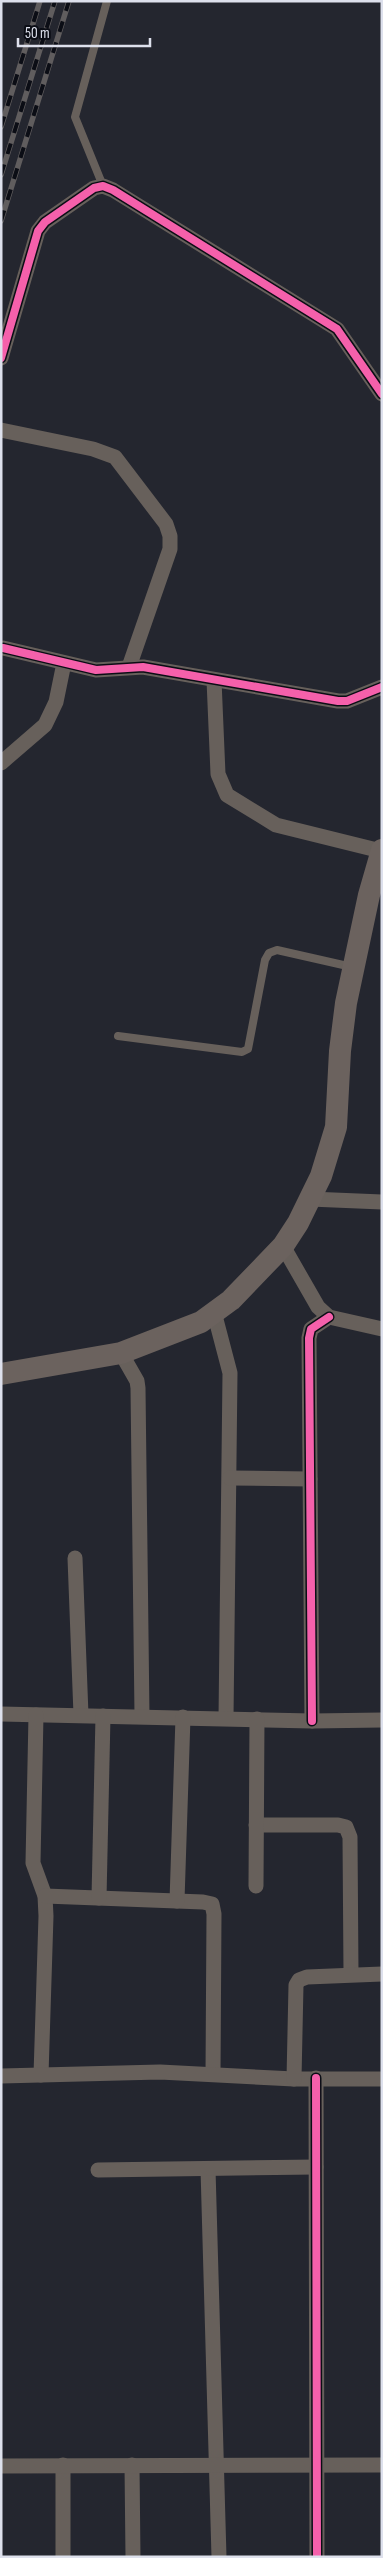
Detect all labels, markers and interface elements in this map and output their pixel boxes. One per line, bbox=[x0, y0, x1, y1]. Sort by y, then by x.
scale bar bbox=[18, 15, 150, 47]
text: 50 m bbox=[25, 24, 50, 43]

